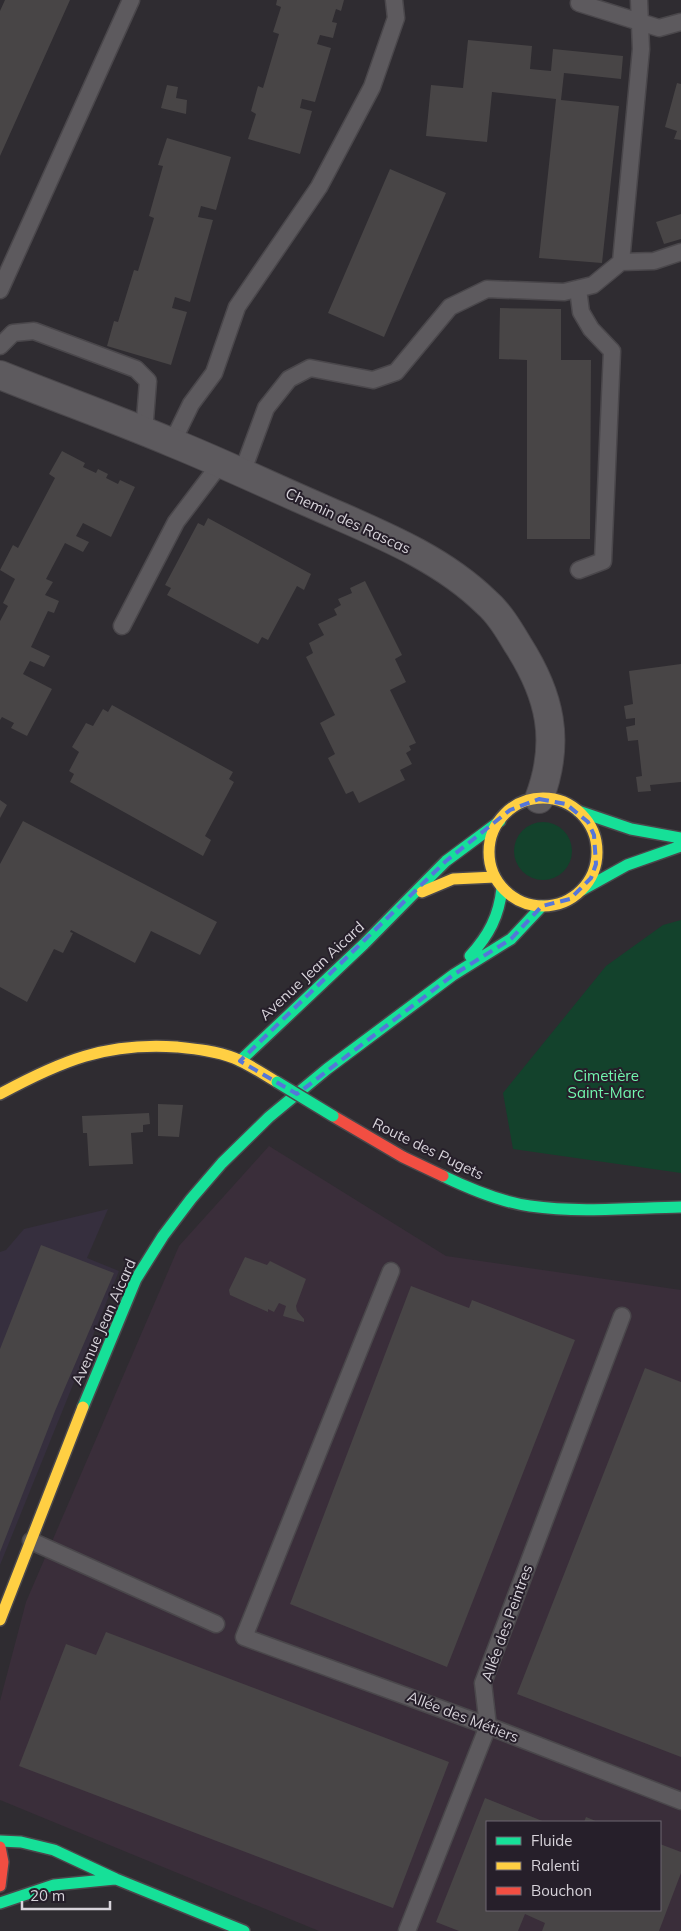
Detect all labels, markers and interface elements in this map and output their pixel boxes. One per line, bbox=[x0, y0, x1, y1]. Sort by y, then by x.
street label: Chemin des Rascas bbox=[283, 483, 414, 558]
street label: Avenue Jean Aicard bbox=[255, 917, 368, 1024]
park label: Cimetière Saint-Marc bbox=[568, 1066, 644, 1102]
street label: Route des Pugets bbox=[369, 1113, 487, 1184]
street label: Avenue Jean Aicard bbox=[67, 1256, 140, 1388]
street label: Allée des Peintres bbox=[477, 1562, 537, 1684]
street label: Allée des Métiers bbox=[405, 1687, 522, 1746]
legend bbox=[486, 1821, 661, 1911]
text: Fluide bbox=[531, 1831, 572, 1850]
text: Ralenti bbox=[531, 1856, 580, 1875]
scale bar bbox=[22, 1878, 110, 1910]
text: Bouchon bbox=[531, 1881, 592, 1900]
text: 20 m bbox=[30, 1886, 65, 1905]

